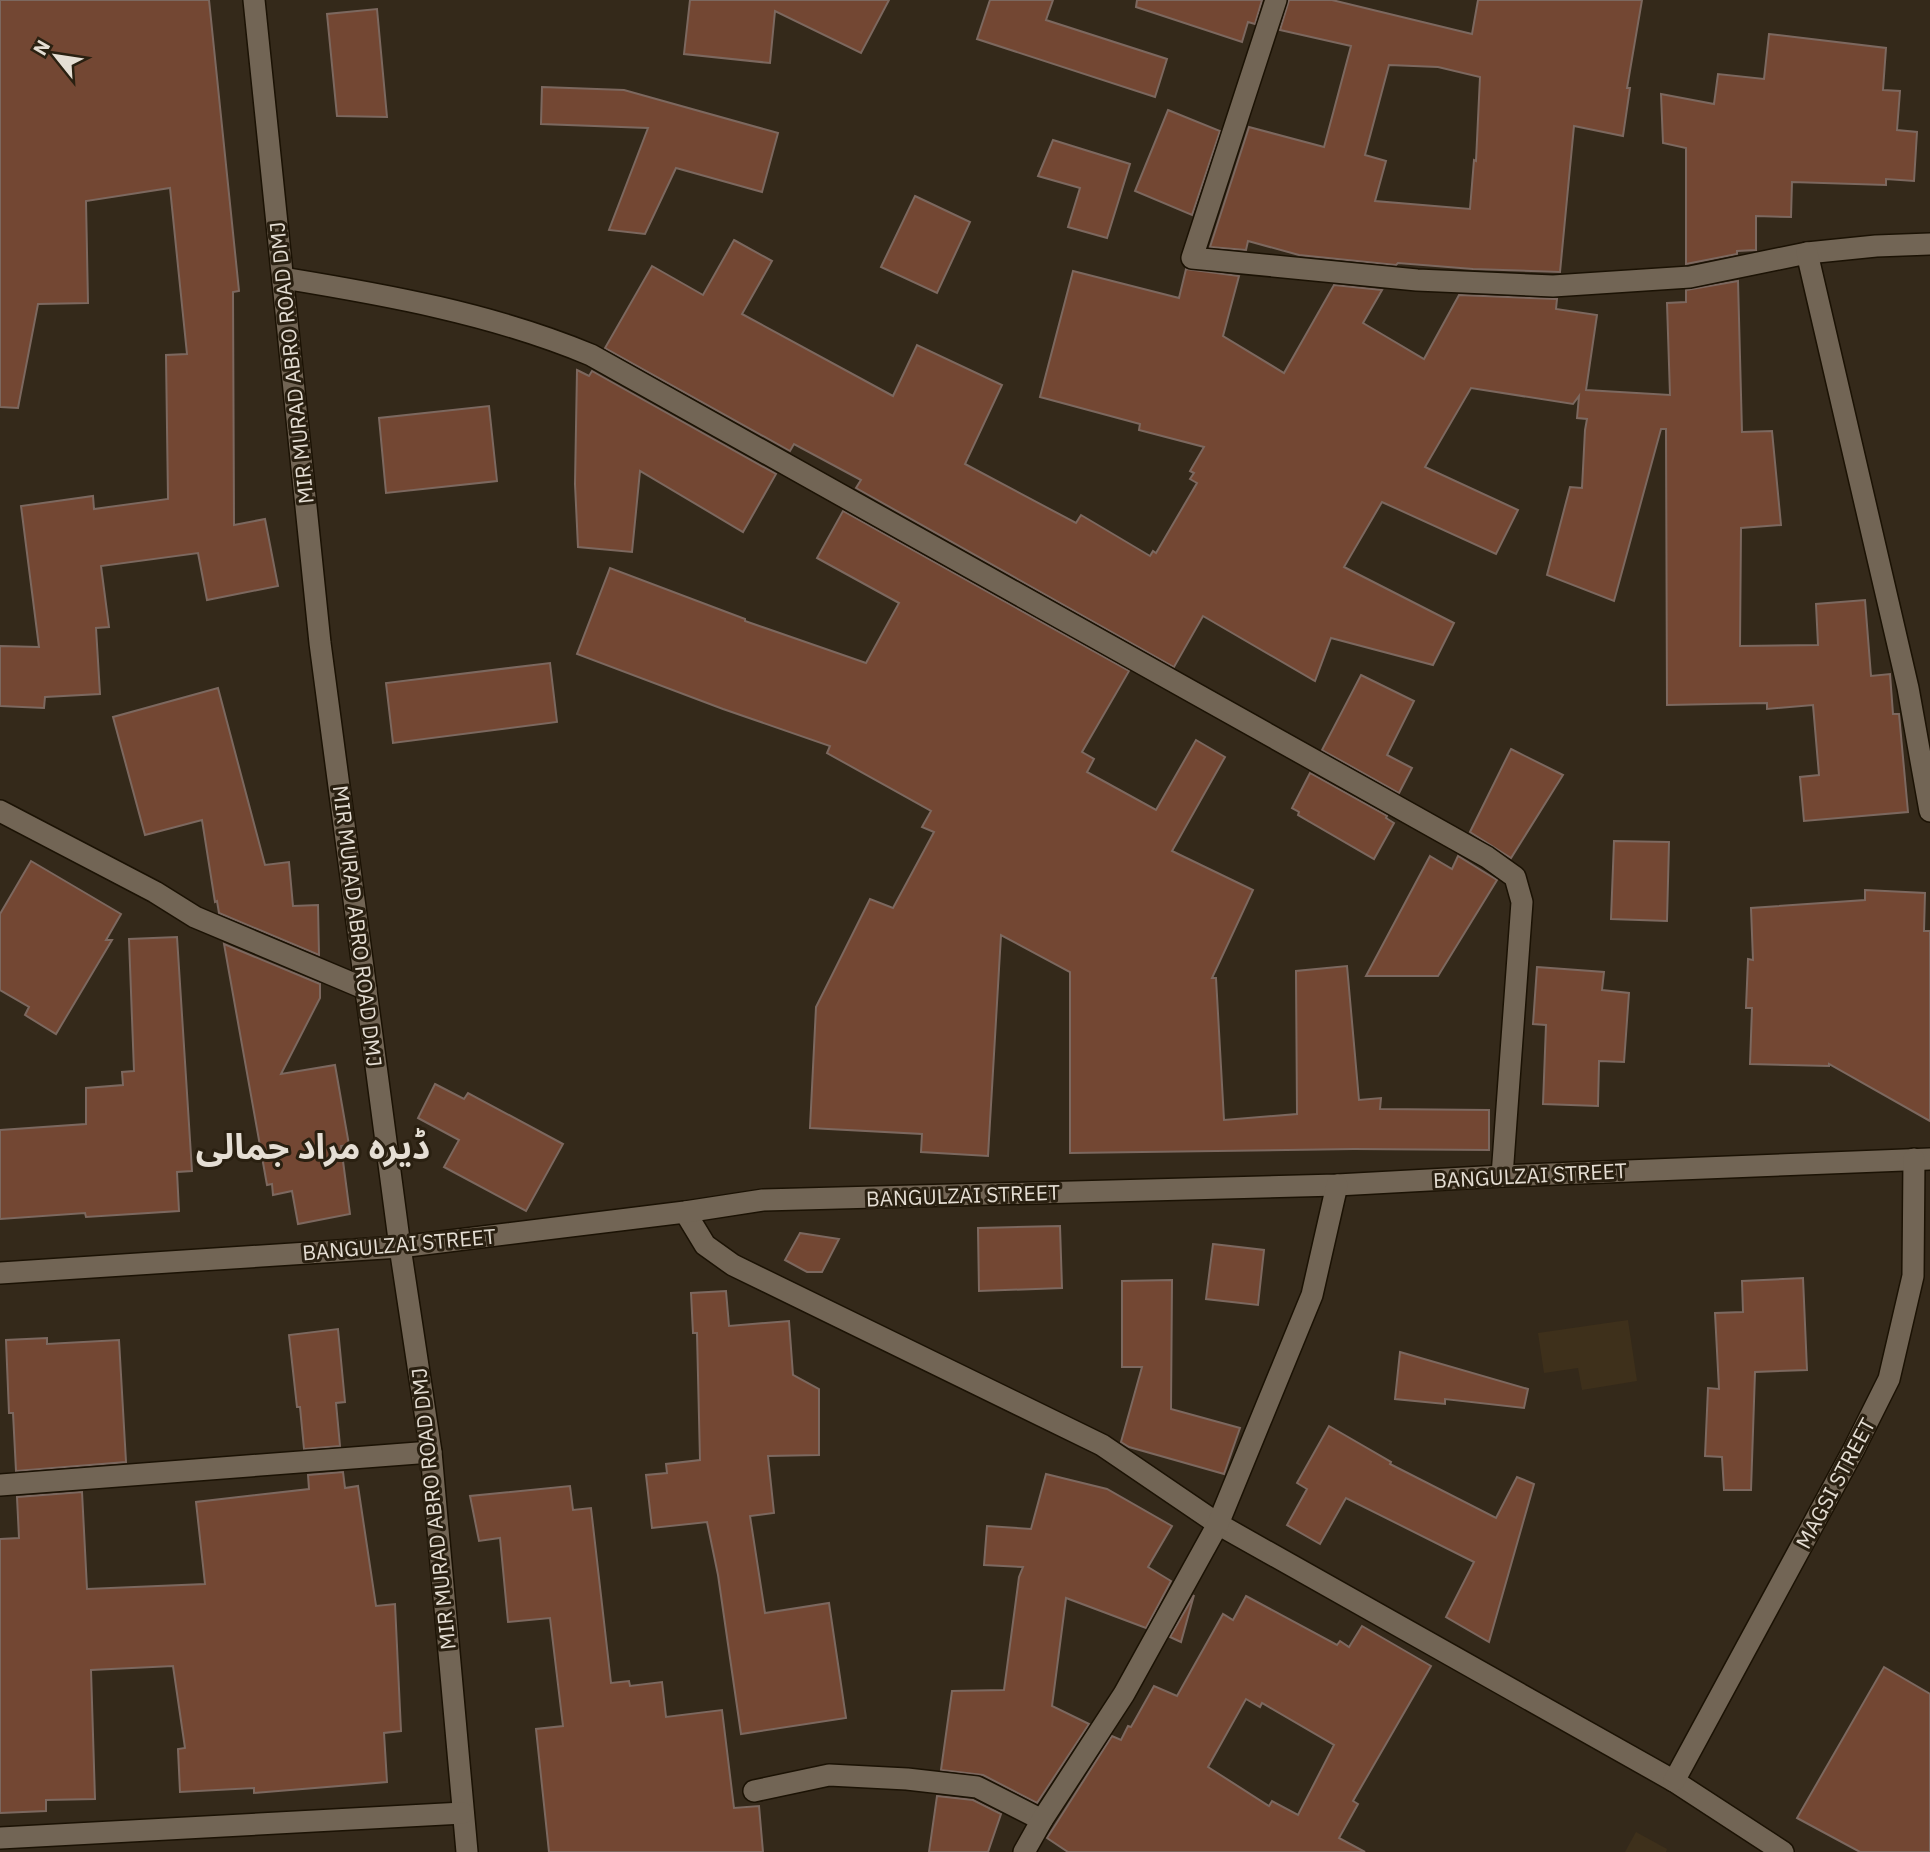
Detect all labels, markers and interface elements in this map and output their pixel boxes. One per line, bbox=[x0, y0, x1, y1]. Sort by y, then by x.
north arrow bbox=[21, 21, 91, 91]
text: N bbox=[27, 36, 55, 59]
street label: MIR MURAD ABRO ROAD DMJ bbox=[262, 221, 320, 505]
street label: MIR MURAD ABRO ROAD DMJ bbox=[327, 784, 389, 1068]
district label: ڈیرہ مراد جمالی bbox=[196, 1123, 430, 1169]
street label: BANGULZAI STREET bbox=[1432, 1156, 1628, 1194]
street label: BANGULZAI STREET bbox=[866, 1178, 1060, 1212]
street label: BANGULZAI STREET bbox=[301, 1222, 497, 1266]
street label: MIR MURAD ABRO ROAD DMJ bbox=[404, 1367, 462, 1651]
street label: MAGSI STREET bbox=[1789, 1413, 1881, 1553]

